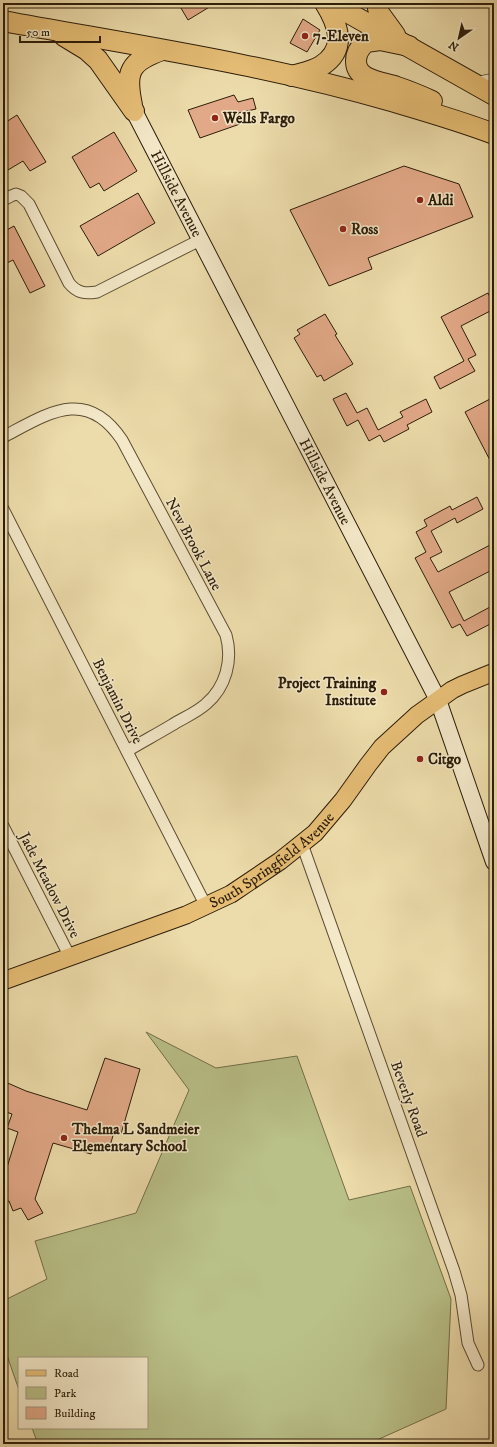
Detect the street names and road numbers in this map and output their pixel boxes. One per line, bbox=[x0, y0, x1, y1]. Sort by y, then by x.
street label: Hillside Avenue bbox=[146, 147, 206, 240]
street label: Hillside Avenue bbox=[295, 435, 355, 528]
street label: New Brook Lane bbox=[161, 495, 226, 594]
street label: Benjamin Drive bbox=[88, 655, 147, 747]
street label: South Springfield Avenue bbox=[206, 808, 339, 913]
street label: Jade Meadow Drive bbox=[14, 827, 84, 941]
street label: Beverly Road bbox=[386, 1058, 431, 1140]

